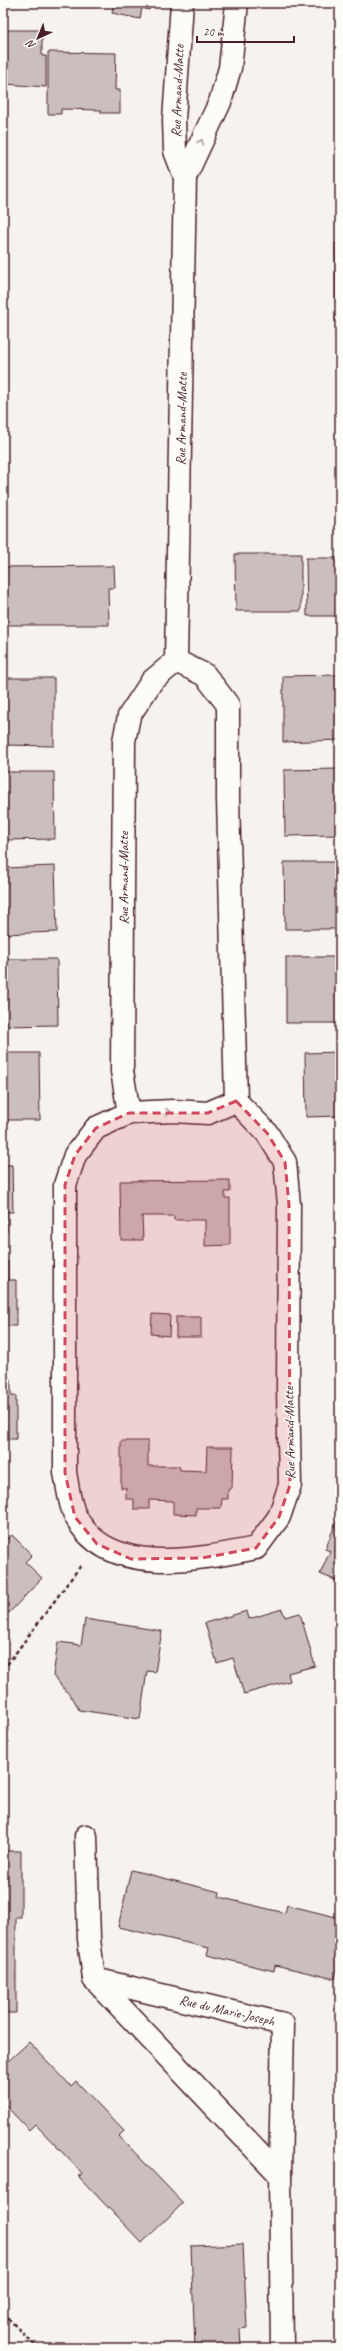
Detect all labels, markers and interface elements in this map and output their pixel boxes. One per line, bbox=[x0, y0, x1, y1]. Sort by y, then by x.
north arrow bbox=[18, 18, 58, 58]
scale bar bbox=[197, 18, 294, 44]
text: 20 m bbox=[203, 24, 225, 40]
text: N bbox=[22, 36, 38, 53]
street label: Rue Armand-Matte bbox=[167, 43, 188, 138]
one-way arrow bbox=[196, 139, 204, 146]
street label: Rue Armand-Matte bbox=[172, 371, 191, 466]
street label: Rue Armand-Matte bbox=[115, 830, 132, 924]
one-way arrow bbox=[165, 1107, 171, 1116]
street label: Rue Armand-Matte bbox=[280, 1385, 299, 1480]
street label: Rue du Marie-Joseph bbox=[178, 1991, 277, 2030]

